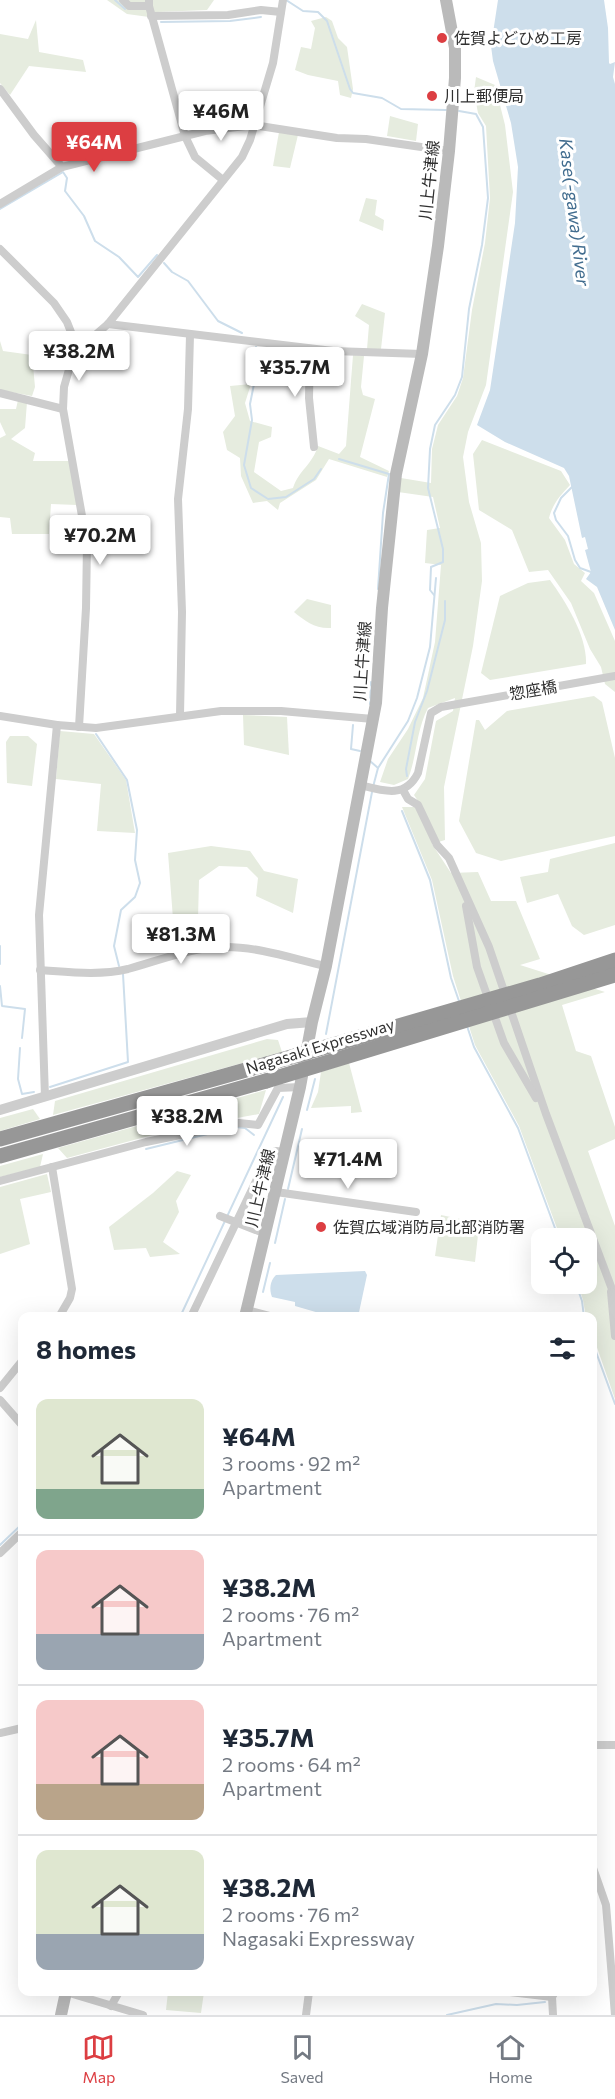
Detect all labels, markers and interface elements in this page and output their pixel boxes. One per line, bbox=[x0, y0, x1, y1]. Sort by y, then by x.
place label: 佐賀よどひめ工房 bbox=[454, 28, 582, 47]
marker: 佐賀よどひめ工房 bbox=[435, 31, 449, 45]
place label: 川上郵便局 bbox=[444, 86, 524, 105]
marker: 川上郵便局 bbox=[425, 89, 439, 103]
pin: ¥46M bbox=[185, 91, 257, 142]
text: ¥46M bbox=[193, 98, 249, 122]
pin: ¥64M bbox=[58, 122, 130, 173]
text: ¥64M bbox=[66, 129, 122, 153]
water label: Kase(-gawa) River bbox=[555, 137, 595, 288]
street label: 川上牛津線 bbox=[415, 139, 442, 221]
pin: ¥38.2M bbox=[30, 331, 128, 382]
text: ¥38.2M bbox=[43, 338, 115, 362]
pin: ¥35.7M bbox=[246, 347, 344, 398]
text: ¥35.7M bbox=[259, 354, 331, 378]
pin: ¥70.2M bbox=[51, 515, 149, 566]
text: ¥70.2M bbox=[64, 522, 136, 546]
street label: 川上牛津線 bbox=[349, 620, 374, 702]
street label: 惣座橋 bbox=[508, 676, 558, 703]
pin: ¥81.3M bbox=[132, 914, 230, 965]
text: ¥81.3M bbox=[146, 921, 216, 945]
street label: Nagasaki Expressway bbox=[243, 1014, 396, 1077]
pin: ¥38.2M bbox=[138, 1096, 236, 1147]
text: ¥38.2M bbox=[151, 1103, 223, 1127]
pin: ¥71.4M bbox=[299, 1139, 397, 1190]
text: ¥71.4M bbox=[313, 1146, 383, 1170]
street label: 川上牛津線 bbox=[241, 1147, 278, 1229]
place label: 佐賀広域消防局北部消防署 bbox=[333, 1217, 525, 1236]
marker: 佐賀広域消防局北部消防署 bbox=[314, 1220, 328, 1234]
map controls bbox=[531, 1228, 597, 1294]
button: locate bbox=[531, 1228, 597, 1294]
icon: filters bbox=[546, 1332, 579, 1365]
text: 8 homes bbox=[36, 1333, 136, 1364]
text: ¥64M bbox=[222, 1420, 296, 1451]
icon: home bbox=[84, 1423, 156, 1495]
text: 3 rooms · 92 m² bbox=[222, 1451, 360, 1475]
text: Apartment bbox=[222, 1475, 322, 1499]
text: ¥38.2M bbox=[222, 1571, 316, 1602]
icon: home bbox=[84, 1574, 156, 1646]
text: 2 rooms · 76 m² bbox=[222, 1602, 359, 1626]
text: Apartment bbox=[222, 1626, 322, 1650]
text: ¥35.7M bbox=[222, 1721, 315, 1752]
icon: home bbox=[84, 1724, 156, 1796]
text: 2 rooms · 64 m² bbox=[222, 1752, 361, 1776]
text: Apartment bbox=[222, 1776, 322, 1800]
text: ¥38.2M bbox=[222, 1871, 316, 1902]
icon: home bbox=[84, 1874, 156, 1946]
text: 2 rooms · 76 m² bbox=[222, 1902, 359, 1926]
text: Nagasaki Expressway bbox=[222, 1926, 415, 1950]
tab: Map bbox=[82, 2031, 115, 2086]
tab: Saved bbox=[280, 2031, 324, 2086]
tab: Home bbox=[489, 2031, 533, 2086]

